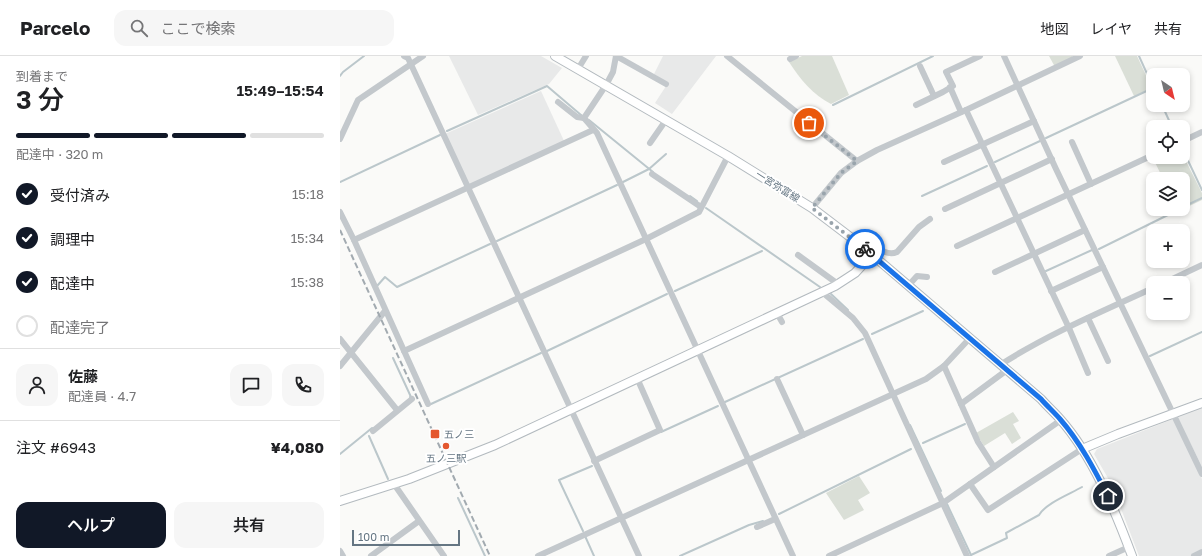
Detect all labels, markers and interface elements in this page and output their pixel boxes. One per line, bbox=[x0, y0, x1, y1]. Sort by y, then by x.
search box bbox=[114, 10, 394, 46]
text: Parcelo bbox=[20, 16, 90, 39]
icon: search bbox=[128, 17, 150, 39]
text: ここで検索 bbox=[160, 19, 235, 37]
text: 地図 bbox=[1040, 20, 1068, 37]
text: レイヤ bbox=[1090, 20, 1132, 37]
text: 共有 bbox=[1154, 20, 1182, 37]
text: 到着まで bbox=[16, 68, 68, 84]
north arrow bbox=[1146, 68, 1190, 112]
map controls bbox=[1146, 68, 1190, 320]
text: 15:49–15:54 bbox=[236, 81, 324, 99]
text: 3 分 bbox=[16, 84, 64, 115]
pin bbox=[792, 106, 826, 140]
icon: bag bbox=[798, 112, 820, 134]
button: locate bbox=[1146, 120, 1190, 164]
text: 配達中 · 320 m bbox=[16, 146, 103, 162]
street label: 一宮弥富線 bbox=[754, 168, 802, 204]
button: layers bbox=[1146, 172, 1190, 216]
icon: check bbox=[16, 183, 38, 205]
text: 受付済み bbox=[50, 186, 110, 204]
text: 15:18 bbox=[292, 186, 324, 202]
button: + bbox=[1146, 224, 1190, 268]
icon: check bbox=[16, 227, 38, 249]
courier bbox=[845, 229, 885, 269]
text: 調理中 bbox=[50, 230, 95, 248]
text: 15:34 bbox=[291, 230, 324, 246]
icon: bike bbox=[854, 238, 876, 260]
icon: check bbox=[16, 271, 38, 293]
text: 配達中 bbox=[50, 274, 95, 292]
text: 15:38 bbox=[291, 274, 324, 290]
button: − bbox=[1146, 276, 1190, 320]
text: 配達完了 bbox=[50, 318, 110, 336]
button: person bbox=[16, 364, 58, 406]
button: chat bbox=[230, 364, 272, 406]
button: phone bbox=[282, 364, 324, 406]
text: 佐藤 bbox=[68, 367, 98, 385]
text: 配達員 · 4.7 bbox=[68, 388, 136, 404]
marker: 五ノ三 bbox=[429, 428, 441, 440]
place label: 五ノ三 bbox=[444, 428, 474, 440]
text: 注文 #6943 bbox=[16, 438, 96, 456]
text: ¥4,080 bbox=[271, 438, 324, 456]
marker: 五ノ三駅 bbox=[441, 441, 451, 451]
place label: 五ノ三駅 bbox=[426, 452, 467, 464]
pin bbox=[1091, 479, 1125, 513]
icon: home bbox=[1097, 485, 1119, 507]
button: ヘルプ bbox=[16, 502, 166, 548]
button: 共有 bbox=[174, 502, 324, 548]
scale bar bbox=[352, 528, 460, 547]
text: 100 m bbox=[358, 530, 389, 543]

